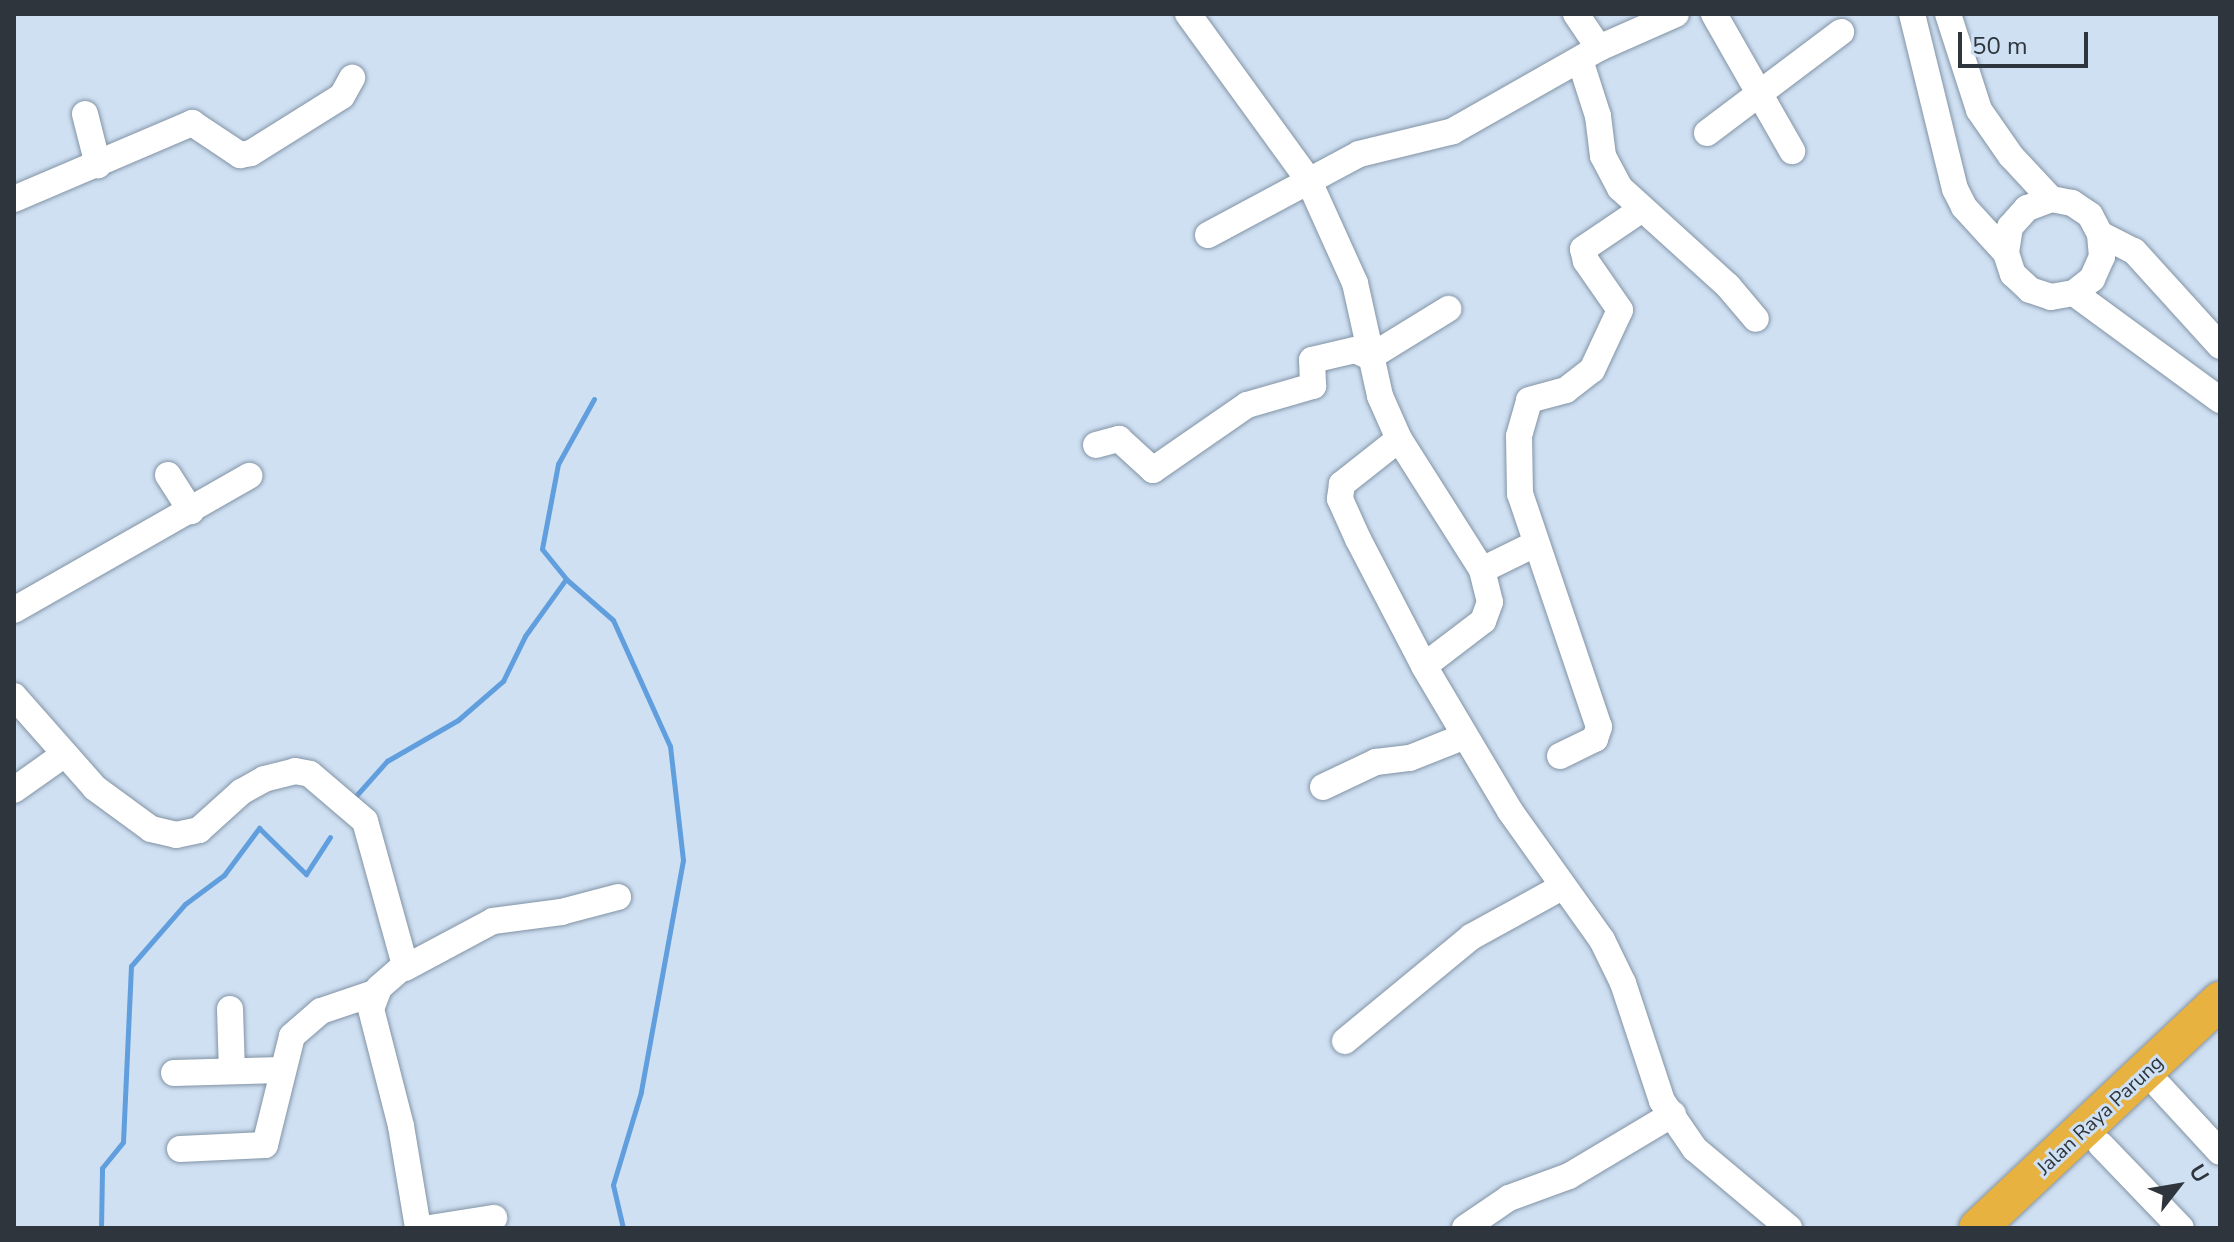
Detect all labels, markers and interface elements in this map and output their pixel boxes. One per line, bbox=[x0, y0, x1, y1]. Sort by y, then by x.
scale bar bbox=[1962, 16, 2092, 66]
text: 50 m bbox=[1972, 30, 2028, 62]
street label: Jalan Raya Parung bbox=[2032, 1050, 2168, 1180]
north arrow bbox=[2138, 1146, 2218, 1226]
text: U bbox=[2182, 1159, 2216, 1188]

